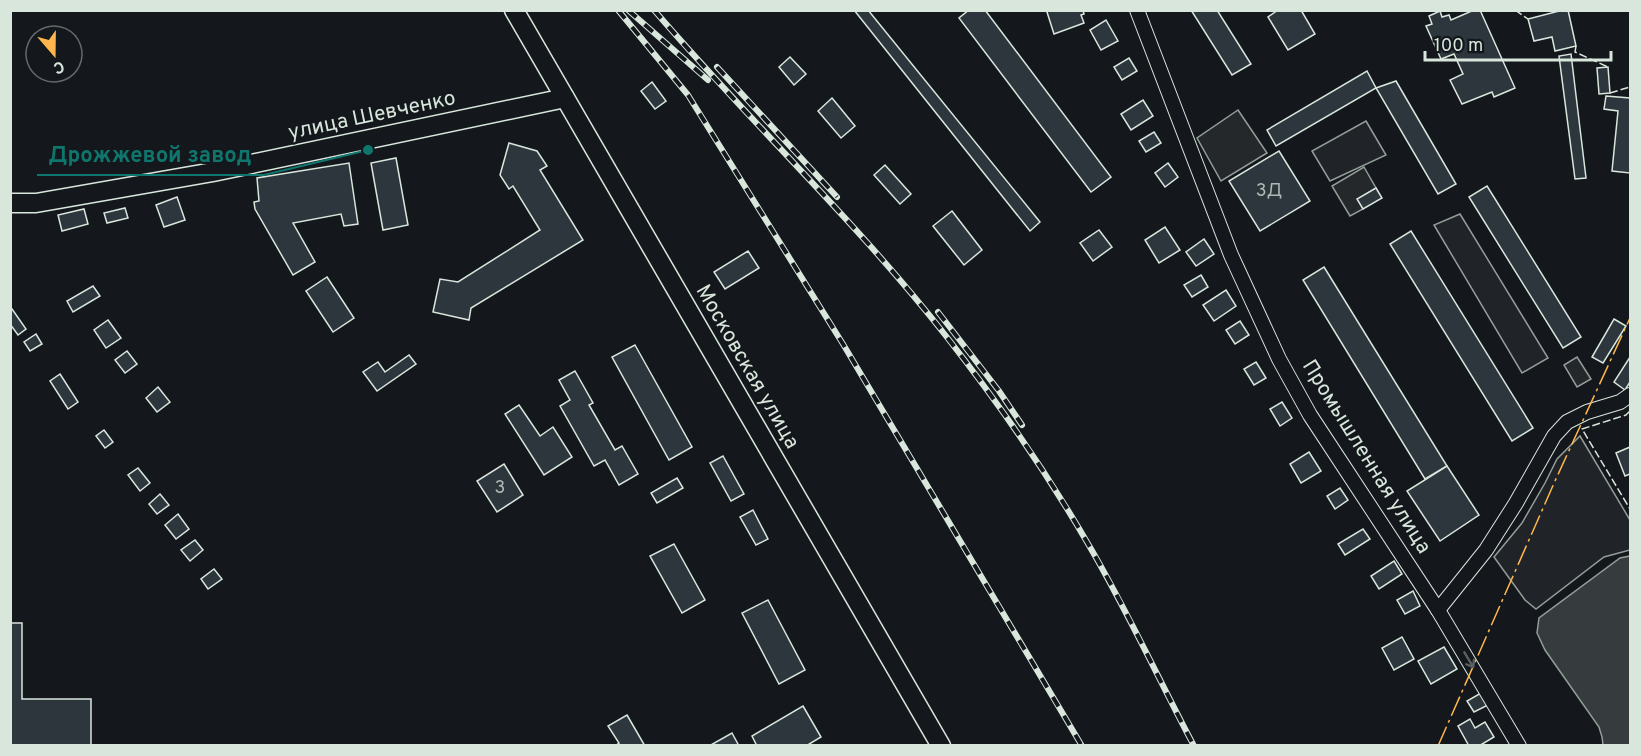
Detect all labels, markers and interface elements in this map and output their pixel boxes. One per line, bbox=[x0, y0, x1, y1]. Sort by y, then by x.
north arrow bbox=[24, 24, 84, 84]
scale bar bbox=[1425, 24, 1611, 62]
text: 100 m bbox=[1434, 35, 1483, 58]
text: С bbox=[50, 55, 67, 77]
street label: улица Шевченко bbox=[286, 85, 458, 147]
callout: Дрожжевой завод bbox=[37, 135, 264, 175]
text: Дрожжевой завод bbox=[49, 143, 251, 170]
house number: 3Д bbox=[1256, 180, 1282, 203]
street label: Московская улица bbox=[689, 280, 805, 454]
street label: Промышленная улица bbox=[1295, 355, 1437, 559]
house number: 3 bbox=[495, 477, 505, 500]
one-way arrow bbox=[1463, 651, 1475, 668]

